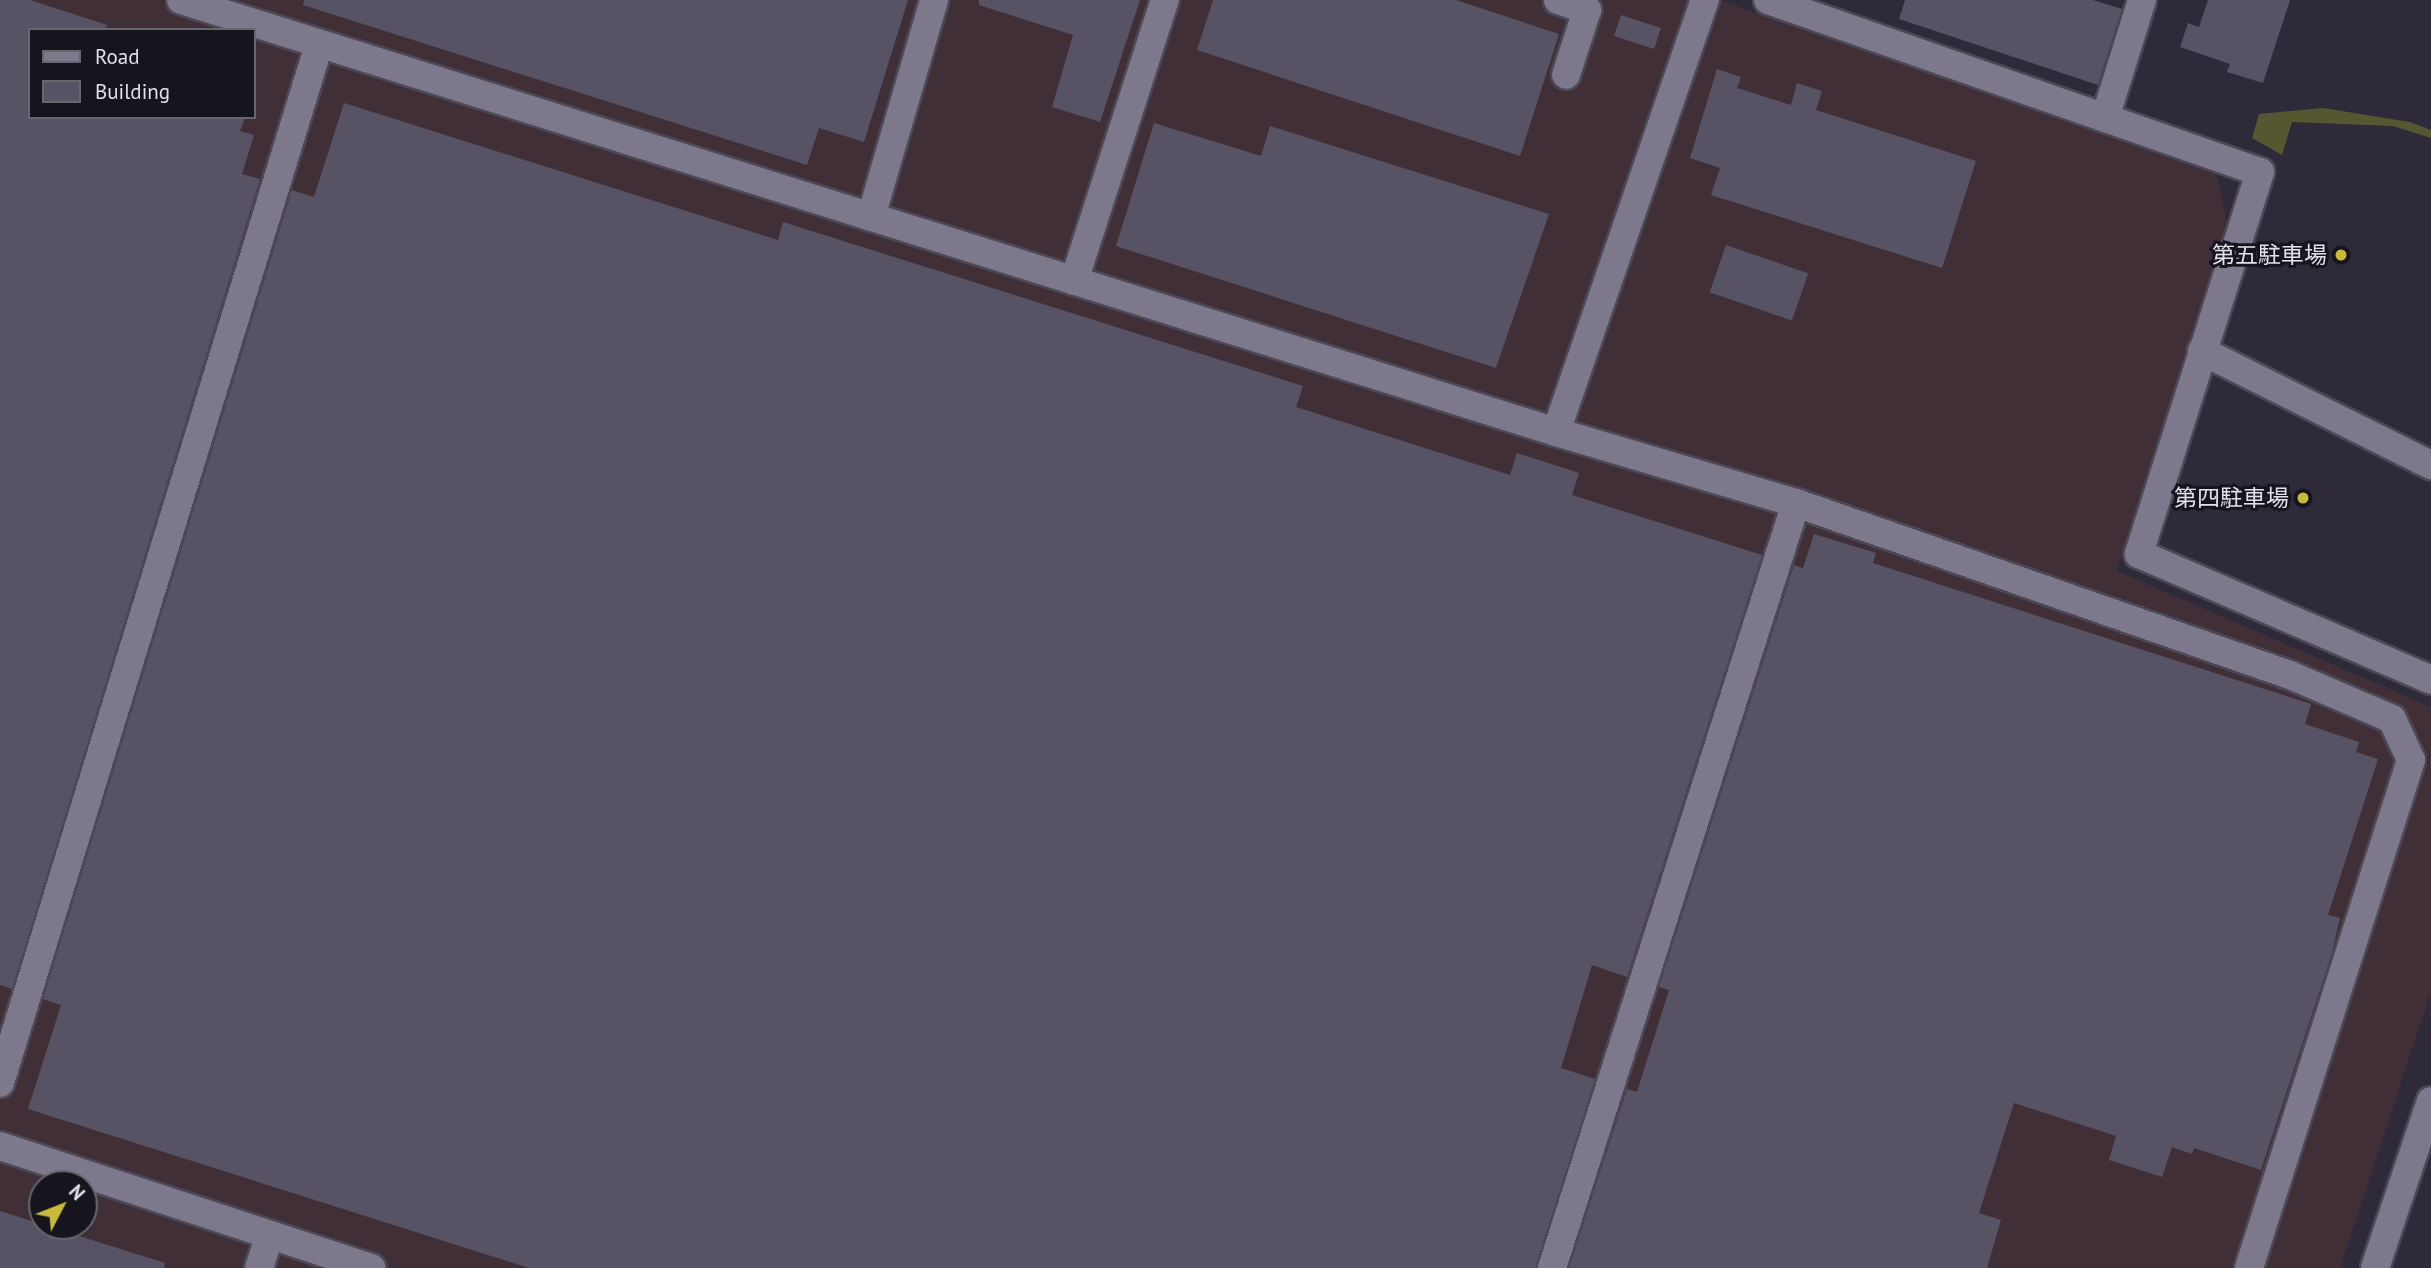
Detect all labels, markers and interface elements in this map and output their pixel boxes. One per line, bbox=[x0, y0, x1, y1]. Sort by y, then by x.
legend bbox=[28, 28, 256, 119]
text: Road bbox=[95, 43, 139, 70]
text: Building bbox=[95, 78, 170, 105]
place label: 第五駐車場 bbox=[2212, 241, 2327, 269]
marker: 第五駐車場 bbox=[2333, 247, 2349, 263]
place label: 第四駐車場 bbox=[2174, 484, 2289, 512]
marker: 第四駐車場 bbox=[2295, 490, 2311, 506]
north arrow bbox=[28, 1170, 98, 1240]
text: N bbox=[64, 1180, 90, 1205]

